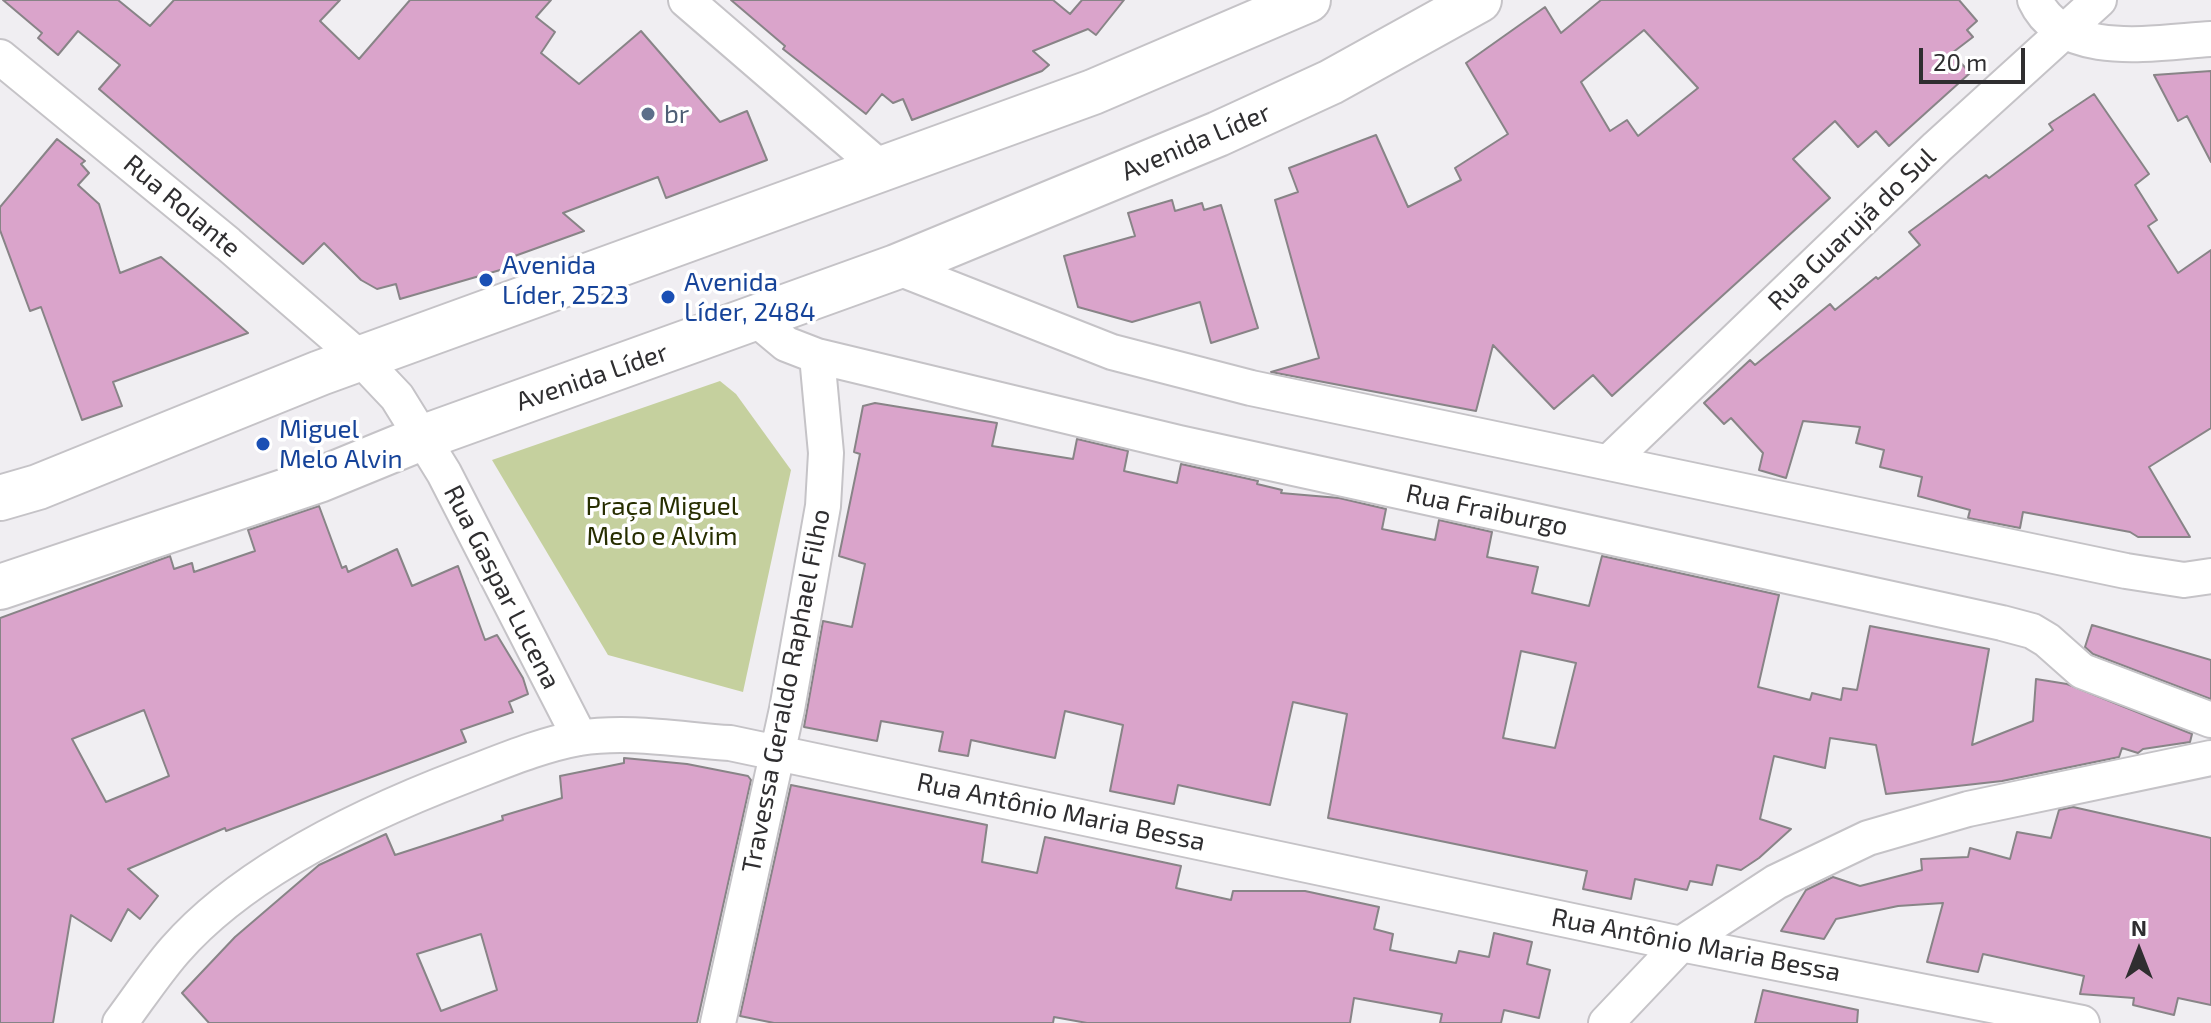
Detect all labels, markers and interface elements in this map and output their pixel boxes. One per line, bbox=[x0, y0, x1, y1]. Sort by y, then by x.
scale bar bbox=[1923, 32, 2029, 82]
text: 20 m bbox=[1933, 47, 1987, 76]
street label: Avenida Líder bbox=[1117, 97, 1275, 187]
place label: br bbox=[664, 98, 689, 130]
marker: br bbox=[639, 105, 657, 123]
street label: Rua Guarujá do Sul bbox=[1762, 141, 1942, 317]
street label: Rua Rolante bbox=[117, 148, 247, 264]
place label: Avenida Líder, 2523 bbox=[502, 249, 629, 310]
place label: Avenida Líder, 2484 bbox=[684, 266, 816, 328]
marker: Avenida Líder, 2523 bbox=[477, 271, 495, 289]
marker: Avenida Líder, 2484 bbox=[659, 288, 677, 306]
street label: Avenida Líder bbox=[512, 336, 672, 418]
place label: Miguel Melo Alvin bbox=[279, 413, 403, 474]
marker: Miguel Melo Alvin bbox=[254, 435, 272, 453]
street label: Rua Fraiburgo bbox=[1403, 478, 1571, 542]
street label: Rua Gaspar Lucena bbox=[437, 480, 567, 694]
park label: Praça Miguel Melo e Alvim bbox=[585, 490, 739, 552]
street label: Travessa Geraldo Raphael Filho bbox=[735, 506, 837, 876]
street label: Rua Antônio Maria Bessa bbox=[914, 766, 1208, 858]
street label: Rua Antônio Maria Bessa bbox=[1549, 902, 1843, 988]
north arrow bbox=[2099, 911, 2179, 991]
text: N bbox=[2131, 914, 2147, 940]

